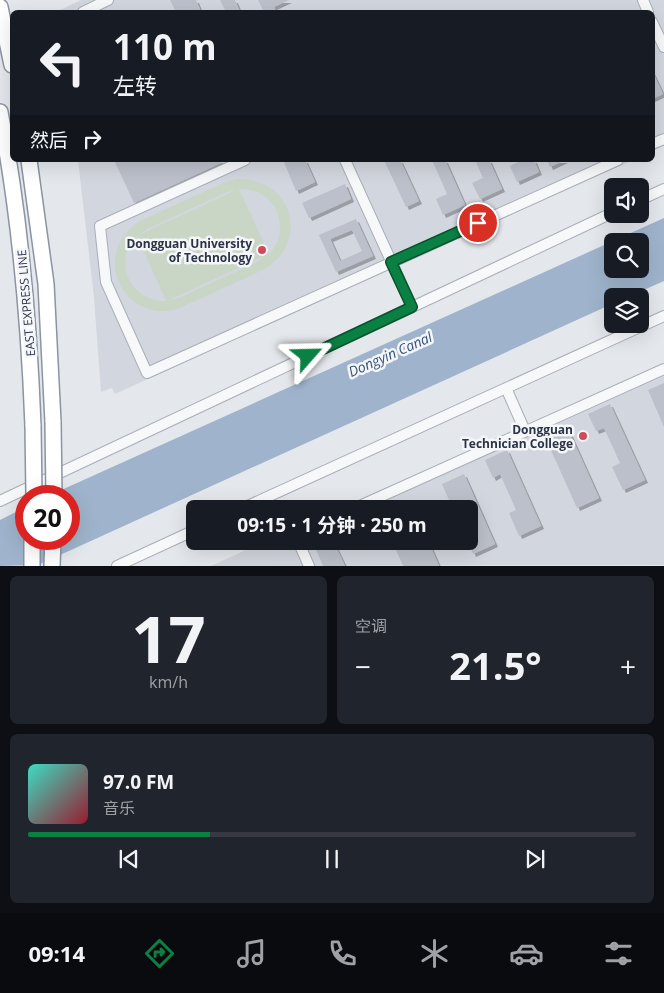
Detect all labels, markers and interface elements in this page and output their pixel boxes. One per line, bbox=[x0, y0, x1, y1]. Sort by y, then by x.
text: 110 m bbox=[113, 23, 217, 70]
icon: left bbox=[30, 30, 95, 95]
text: 左转 bbox=[113, 70, 157, 100]
icon: right bbox=[78, 125, 106, 153]
text: 然后 bbox=[30, 127, 68, 153]
map controls bbox=[604, 178, 649, 333]
button: sound bbox=[604, 178, 649, 223]
pin bbox=[457, 202, 499, 244]
icon: arrive bbox=[464, 209, 492, 237]
button: search bbox=[604, 233, 649, 278]
place label: Dongguan University of Technology bbox=[126, 235, 252, 266]
marker: Dongguan University of Technology bbox=[256, 244, 268, 256]
street label: EAST EXPRESS LINE bbox=[13, 249, 39, 357]
button: layers bbox=[604, 288, 649, 333]
water label: Dongyin Canal bbox=[345, 327, 435, 381]
position arrow bbox=[281, 329, 333, 381]
place label: Dongguan Technician College bbox=[462, 421, 573, 452]
marker: Dongguan Technician College bbox=[577, 430, 589, 442]
speed limit sign: 20 bbox=[15, 485, 80, 550]
text: 09:15 · 1 分钟 · 250 m bbox=[237, 512, 427, 538]
text: 17 bbox=[131, 594, 206, 682]
text: 空调 bbox=[355, 615, 387, 637]
text: 21.5° bbox=[449, 639, 542, 691]
text: − bbox=[355, 647, 371, 685]
text: + bbox=[620, 647, 636, 685]
text: km/h bbox=[149, 671, 188, 693]
text: 97.0 FM bbox=[103, 769, 174, 795]
text: 音乐 bbox=[103, 797, 135, 819]
icon: previous bbox=[115, 845, 143, 873]
icon: pause bbox=[318, 845, 346, 873]
icon: next bbox=[521, 845, 549, 873]
icon: directions bbox=[142, 936, 177, 971]
icon: music bbox=[234, 936, 269, 971]
icon: phone bbox=[325, 936, 360, 971]
icon: climate bbox=[417, 936, 452, 971]
icon: car bbox=[509, 936, 544, 971]
icon: filters bbox=[601, 936, 636, 971]
text: 09:14 bbox=[28, 938, 85, 968]

